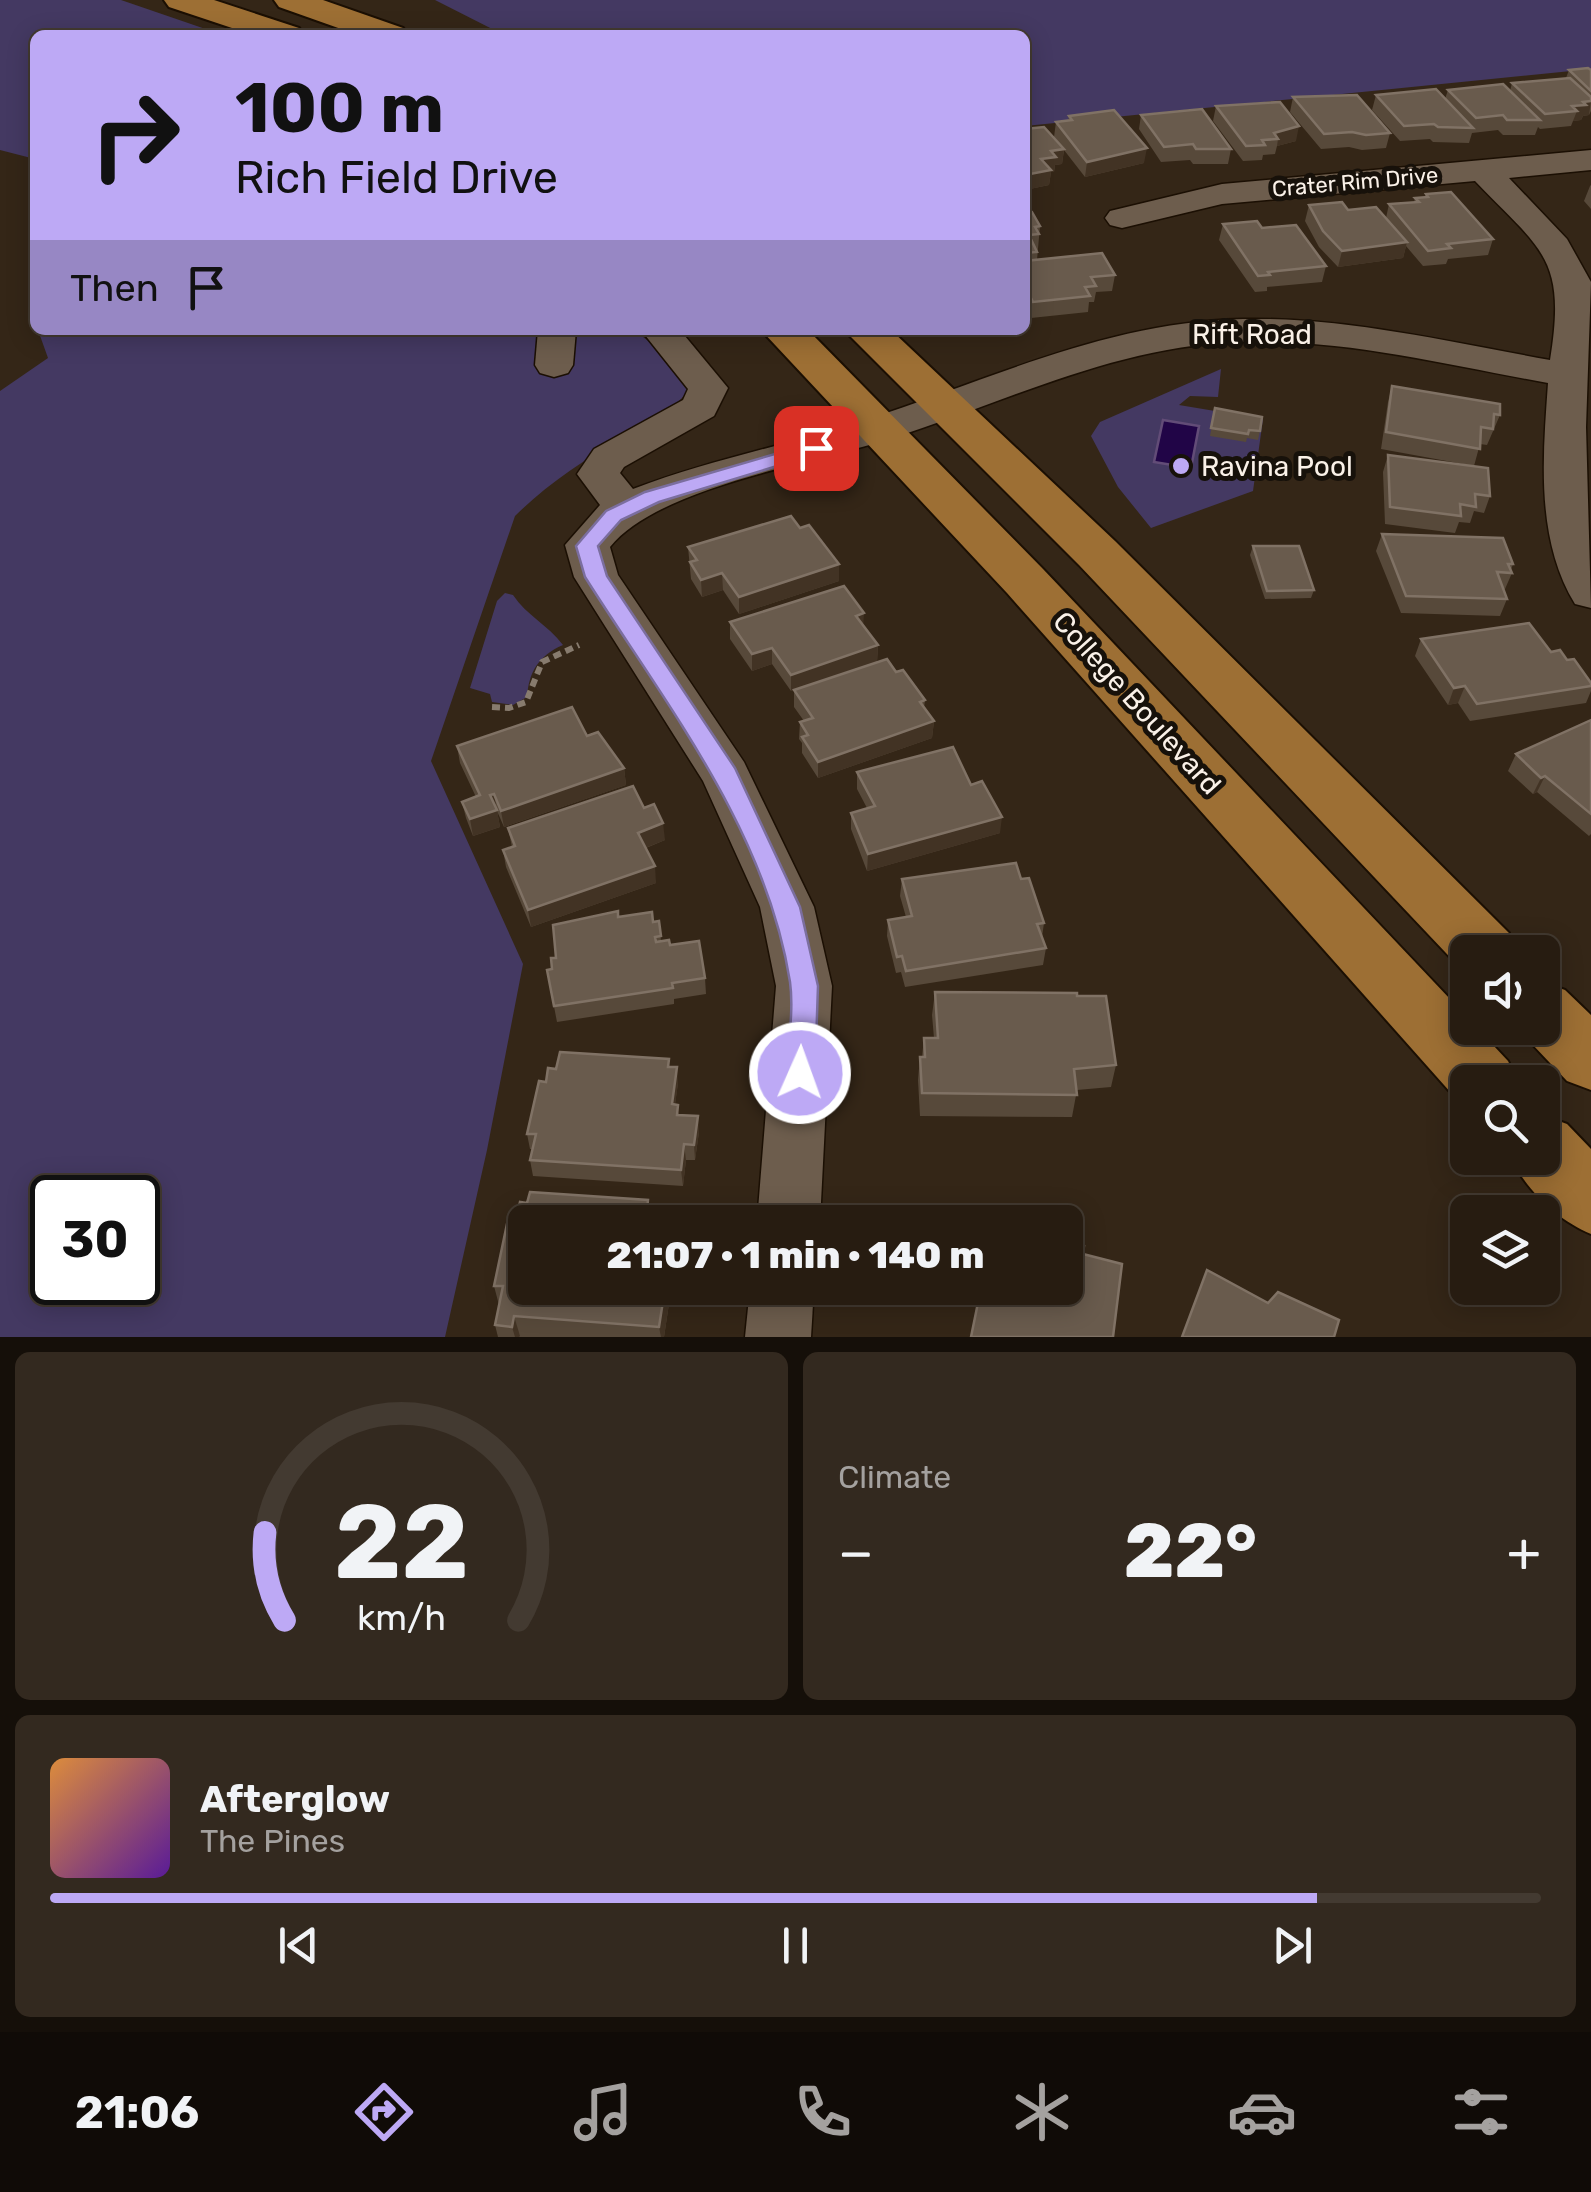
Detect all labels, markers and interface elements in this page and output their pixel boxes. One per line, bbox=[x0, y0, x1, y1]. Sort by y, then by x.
text: 100 m bbox=[235, 67, 444, 150]
icon: right bbox=[70, 70, 200, 200]
text: Rich Field Drive bbox=[235, 151, 558, 204]
street label: Crater Rim Drive bbox=[1271, 161, 1439, 203]
icon: arrive bbox=[179, 260, 234, 315]
text: Then bbox=[70, 265, 159, 311]
street label: Rift Road bbox=[1192, 318, 1312, 351]
pin bbox=[774, 406, 859, 491]
icon: arrive bbox=[789, 421, 844, 476]
place label: Ravina Pool bbox=[1201, 450, 1353, 483]
marker: Ravina Pool bbox=[1170, 455, 1192, 477]
street label: College Boulevard bbox=[1046, 605, 1228, 801]
map controls bbox=[1450, 935, 1560, 1305]
button: sound bbox=[1450, 935, 1560, 1045]
position arrow bbox=[748, 1021, 852, 1125]
button: search bbox=[1450, 1065, 1560, 1175]
speed limit sign: 30 bbox=[30, 1175, 160, 1305]
button: layers bbox=[1450, 1195, 1560, 1305]
text: 21:07 · 1 min · 140 m bbox=[607, 1232, 985, 1278]
text: Climate bbox=[838, 1458, 951, 1496]
text: 22 bbox=[334, 1481, 469, 1604]
text: 22° bbox=[1124, 1507, 1257, 1596]
text: − bbox=[838, 1520, 874, 1585]
text: + bbox=[1507, 1520, 1541, 1585]
text: km/h bbox=[357, 1597, 446, 1639]
text: Afterglow bbox=[200, 1776, 390, 1822]
text: The Pines bbox=[200, 1822, 345, 1860]
icon: previous bbox=[271, 1918, 326, 1973]
icon: pause bbox=[768, 1918, 823, 1973]
icon: next bbox=[1265, 1918, 1320, 1973]
icon: directions bbox=[349, 2077, 419, 2147]
icon: music bbox=[568, 2077, 638, 2147]
icon: phone bbox=[788, 2077, 858, 2147]
icon: climate bbox=[1007, 2077, 1077, 2147]
icon: car bbox=[1227, 2077, 1297, 2147]
icon: filters bbox=[1446, 2077, 1516, 2147]
text: 21:06 bbox=[75, 2086, 199, 2139]

